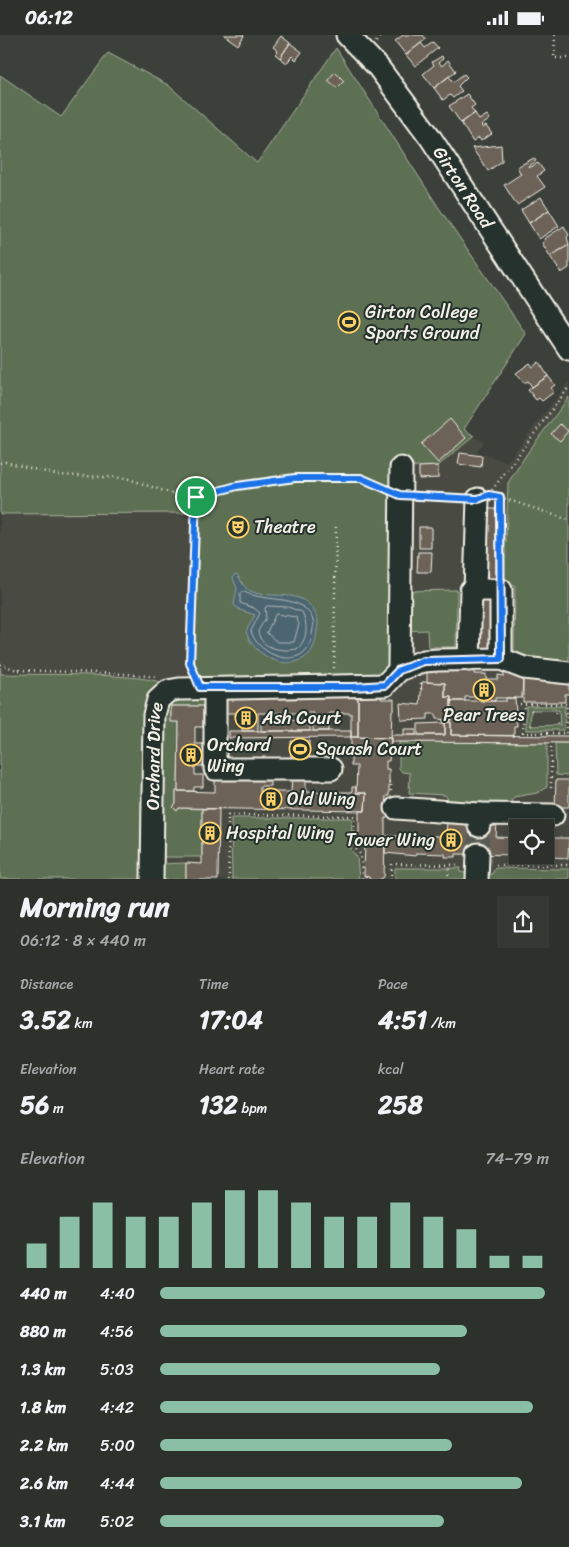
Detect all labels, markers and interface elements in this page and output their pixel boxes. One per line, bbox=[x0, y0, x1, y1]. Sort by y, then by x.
text: 06:12 bbox=[25, 1, 73, 34]
street label: Girton Road bbox=[424, 140, 503, 236]
place label: Girton College Sports Ground bbox=[365, 296, 481, 349]
sports icon: Girton College Sports Ground bbox=[337, 310, 361, 334]
pin bbox=[175, 476, 217, 518]
icon: arrive bbox=[182, 483, 210, 511]
place label: Theatre bbox=[254, 511, 316, 543]
theatre icon: Theatre bbox=[226, 515, 250, 539]
building icon: Pear Trees bbox=[472, 678, 496, 702]
street label: Orchard Drive bbox=[137, 698, 173, 810]
place label: Pear Trees bbox=[443, 699, 526, 731]
place label: Ash Court bbox=[261, 702, 342, 734]
building icon: Ash Court bbox=[234, 706, 258, 730]
place label: Orchard Wing bbox=[207, 729, 272, 782]
place label: Squash Court bbox=[316, 733, 422, 765]
sports icon: Squash Court bbox=[288, 737, 312, 761]
building icon: Orchard Wing bbox=[179, 743, 203, 767]
place label: Old Wing bbox=[287, 783, 356, 815]
building icon: Old Wing bbox=[259, 787, 283, 811]
place label: Hospital Wing bbox=[226, 817, 334, 849]
map controls bbox=[509, 819, 554, 864]
button: locate bbox=[509, 819, 554, 864]
building icon: Hospital Wing bbox=[198, 821, 222, 845]
place label: Tower Wing bbox=[346, 824, 435, 856]
building icon: Tower Wing bbox=[439, 828, 463, 852]
text: Morning run bbox=[20, 882, 170, 931]
button: share bbox=[497, 896, 549, 948]
text: 06:12 · 8 × 440 m bbox=[20, 926, 146, 955]
text: Distance bbox=[20, 972, 73, 997]
text: Time bbox=[199, 972, 229, 997]
text: Pace bbox=[378, 972, 408, 997]
text: 3.52 bbox=[20, 997, 71, 1042]
text: 17:04 bbox=[199, 997, 263, 1042]
text: 4:51 bbox=[378, 997, 427, 1042]
text: km bbox=[71, 1011, 93, 1036]
text: /km bbox=[427, 1011, 456, 1036]
text: Elevation bbox=[20, 1057, 77, 1082]
text: Heart rate bbox=[199, 1057, 265, 1082]
text: kcal bbox=[378, 1057, 403, 1082]
text: 56 bbox=[20, 1082, 49, 1127]
text: 132 bbox=[199, 1082, 238, 1127]
text: 258 bbox=[378, 1082, 423, 1127]
text: m bbox=[49, 1096, 64, 1121]
text: bpm bbox=[238, 1096, 267, 1121]
text: Elevation bbox=[20, 1144, 85, 1173]
text: 74–79 m bbox=[485, 1144, 549, 1173]
text: 440 m bbox=[20, 1279, 67, 1308]
text: 4:40 bbox=[100, 1279, 135, 1308]
text: 880 m bbox=[20, 1317, 66, 1346]
text: 4:56 bbox=[100, 1317, 134, 1346]
text: 1.3 km bbox=[20, 1355, 65, 1384]
text: 5:03 bbox=[100, 1355, 134, 1384]
text: 1.8 km bbox=[20, 1393, 66, 1422]
text: 4:42 bbox=[100, 1393, 134, 1422]
text: 2.2 km bbox=[20, 1431, 68, 1460]
text: 5:00 bbox=[100, 1431, 135, 1460]
text: 2.6 km bbox=[20, 1469, 68, 1498]
text: 4:44 bbox=[100, 1469, 135, 1498]
text: 3.1 km bbox=[20, 1507, 65, 1536]
text: 5:02 bbox=[100, 1507, 134, 1536]

